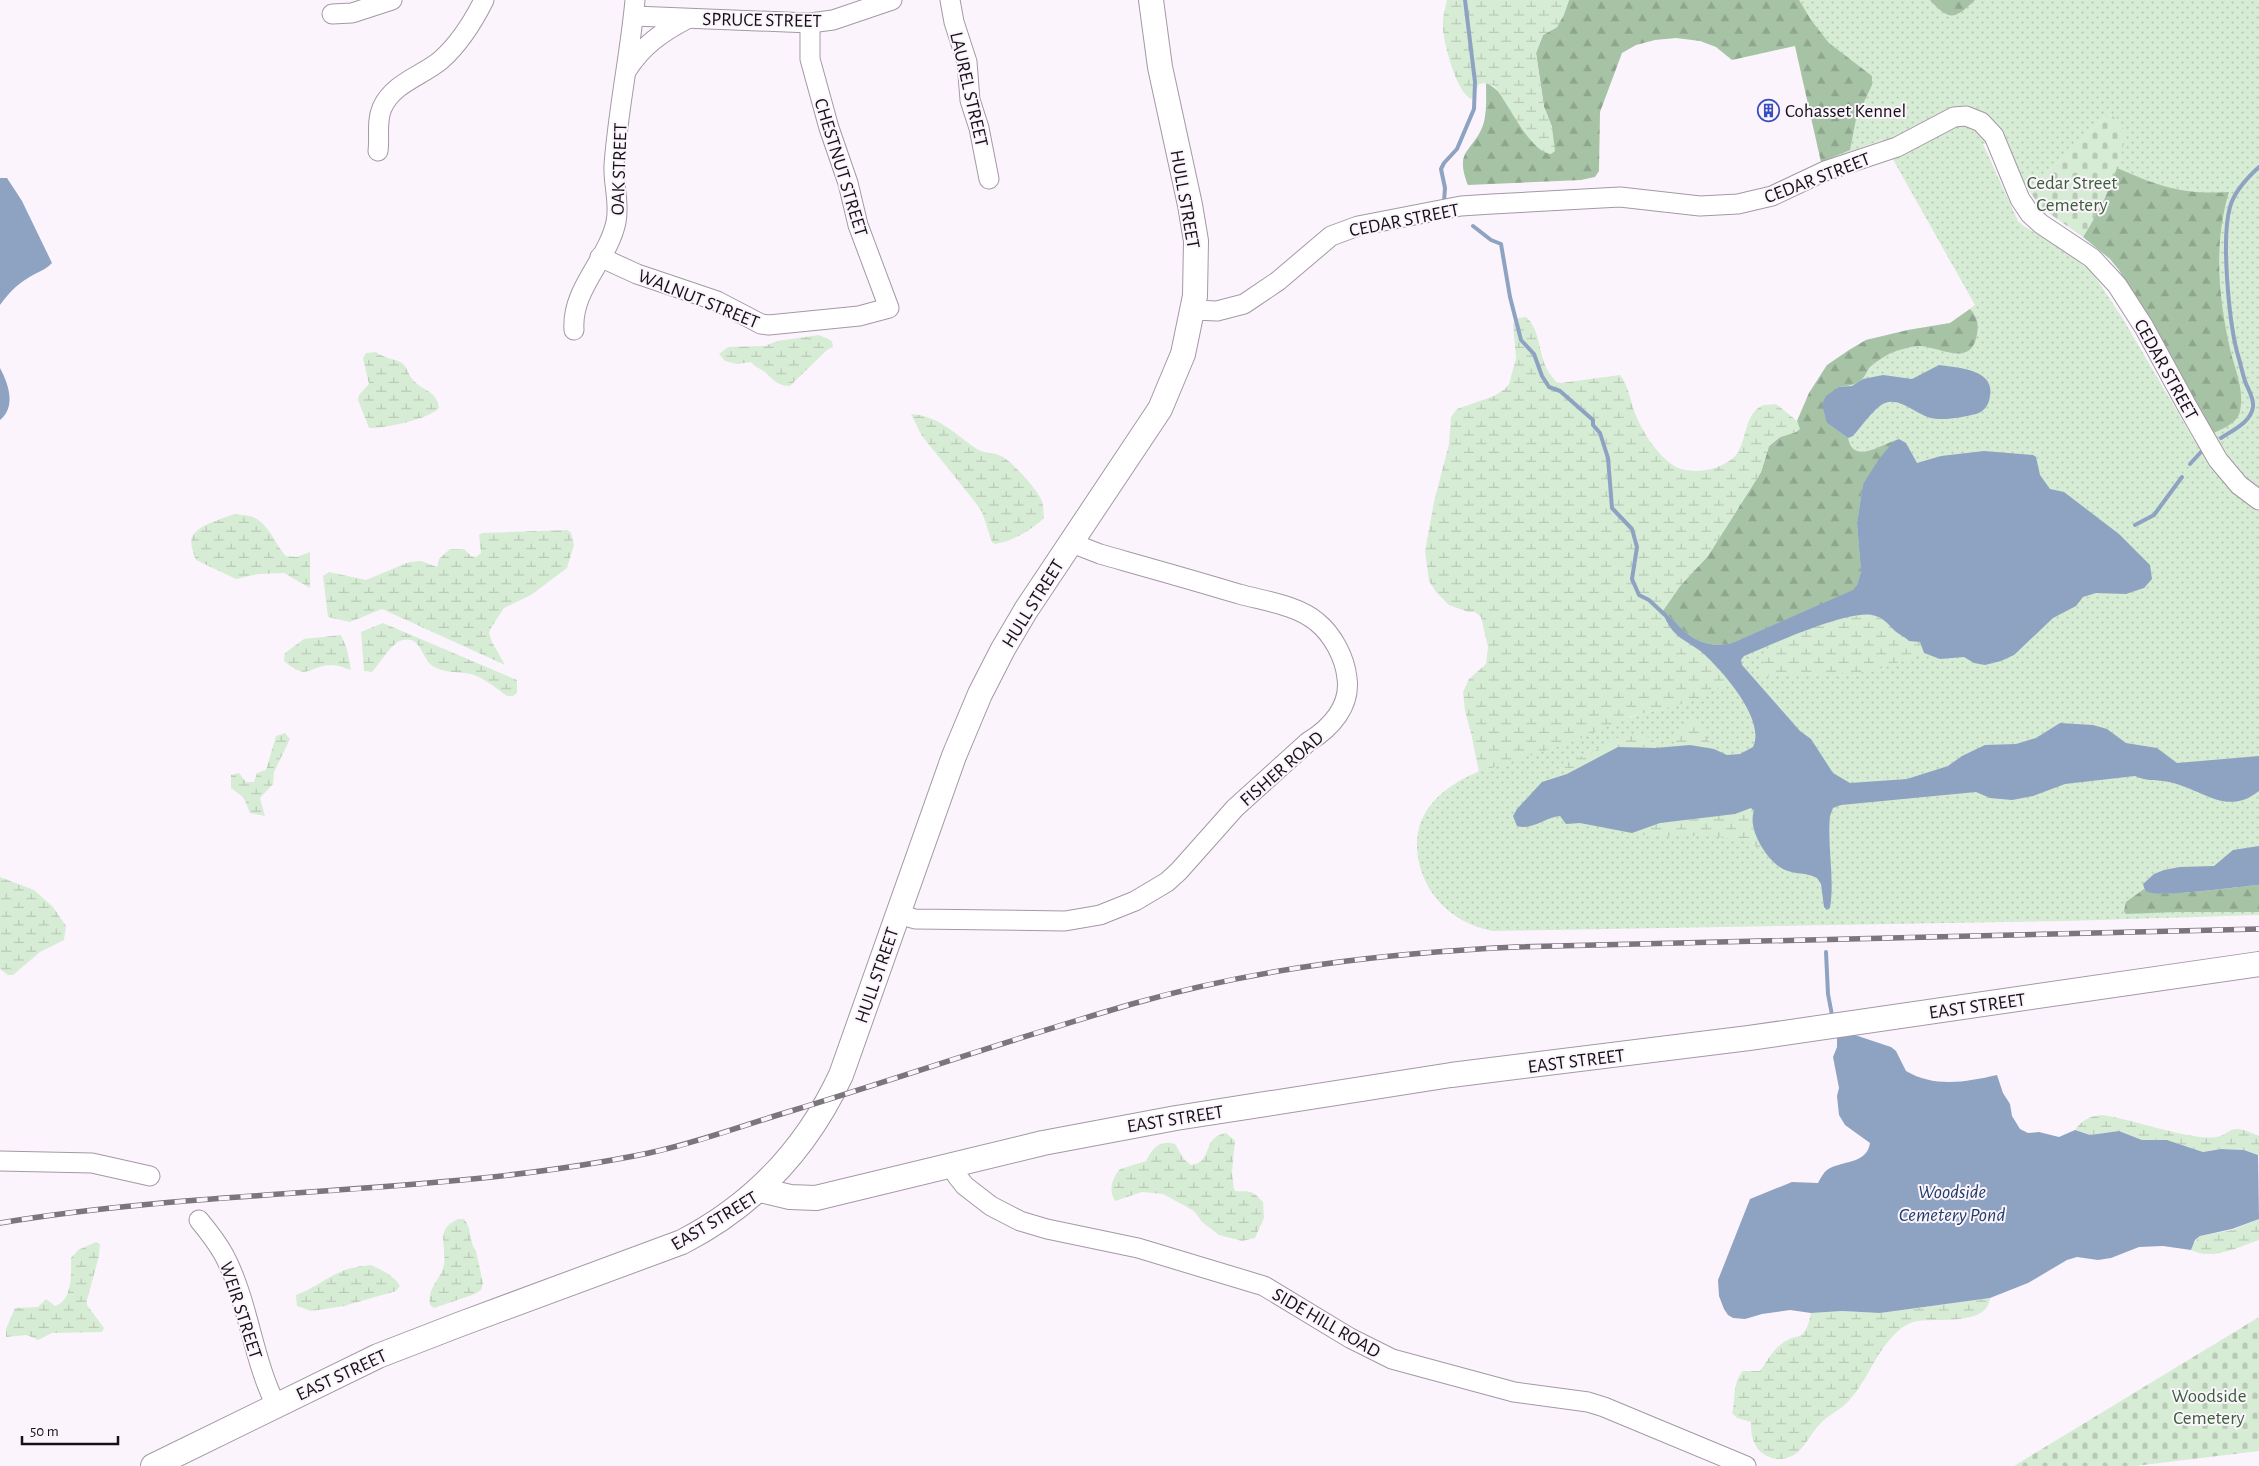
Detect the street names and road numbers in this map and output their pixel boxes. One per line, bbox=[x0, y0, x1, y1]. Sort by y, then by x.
street label: SPRUCE STREET bbox=[702, 10, 822, 31]
street label: LAUREL STREET bbox=[946, 30, 991, 149]
street label: CHESTNUT STREET bbox=[811, 96, 871, 239]
street label: OAK STREET bbox=[608, 123, 631, 216]
street label: HULL STREET bbox=[1166, 148, 1203, 250]
street label: CEDAR STREET bbox=[1762, 149, 1873, 207]
street label: CEDAR STREET bbox=[1348, 200, 1461, 240]
street label: WALNUT STREET bbox=[635, 266, 762, 332]
street label: CEDAR STREET bbox=[2130, 316, 2201, 423]
street label: HULL STREET bbox=[999, 556, 1068, 651]
street label: FISHER ROAD bbox=[1237, 728, 1327, 810]
street label: HULL STREET bbox=[852, 925, 903, 1026]
street label: EAST STREET bbox=[1928, 990, 2027, 1023]
street label: EAST STREET bbox=[1527, 1046, 1626, 1077]
street label: EAST STREET bbox=[1126, 1102, 1225, 1136]
street label: EAST STREET bbox=[668, 1188, 761, 1255]
street label: WEIR STREET bbox=[216, 1259, 265, 1361]
street label: SIDE HILL ROAD bbox=[1269, 1285, 1383, 1362]
street label: EAST STREET bbox=[293, 1346, 390, 1405]

